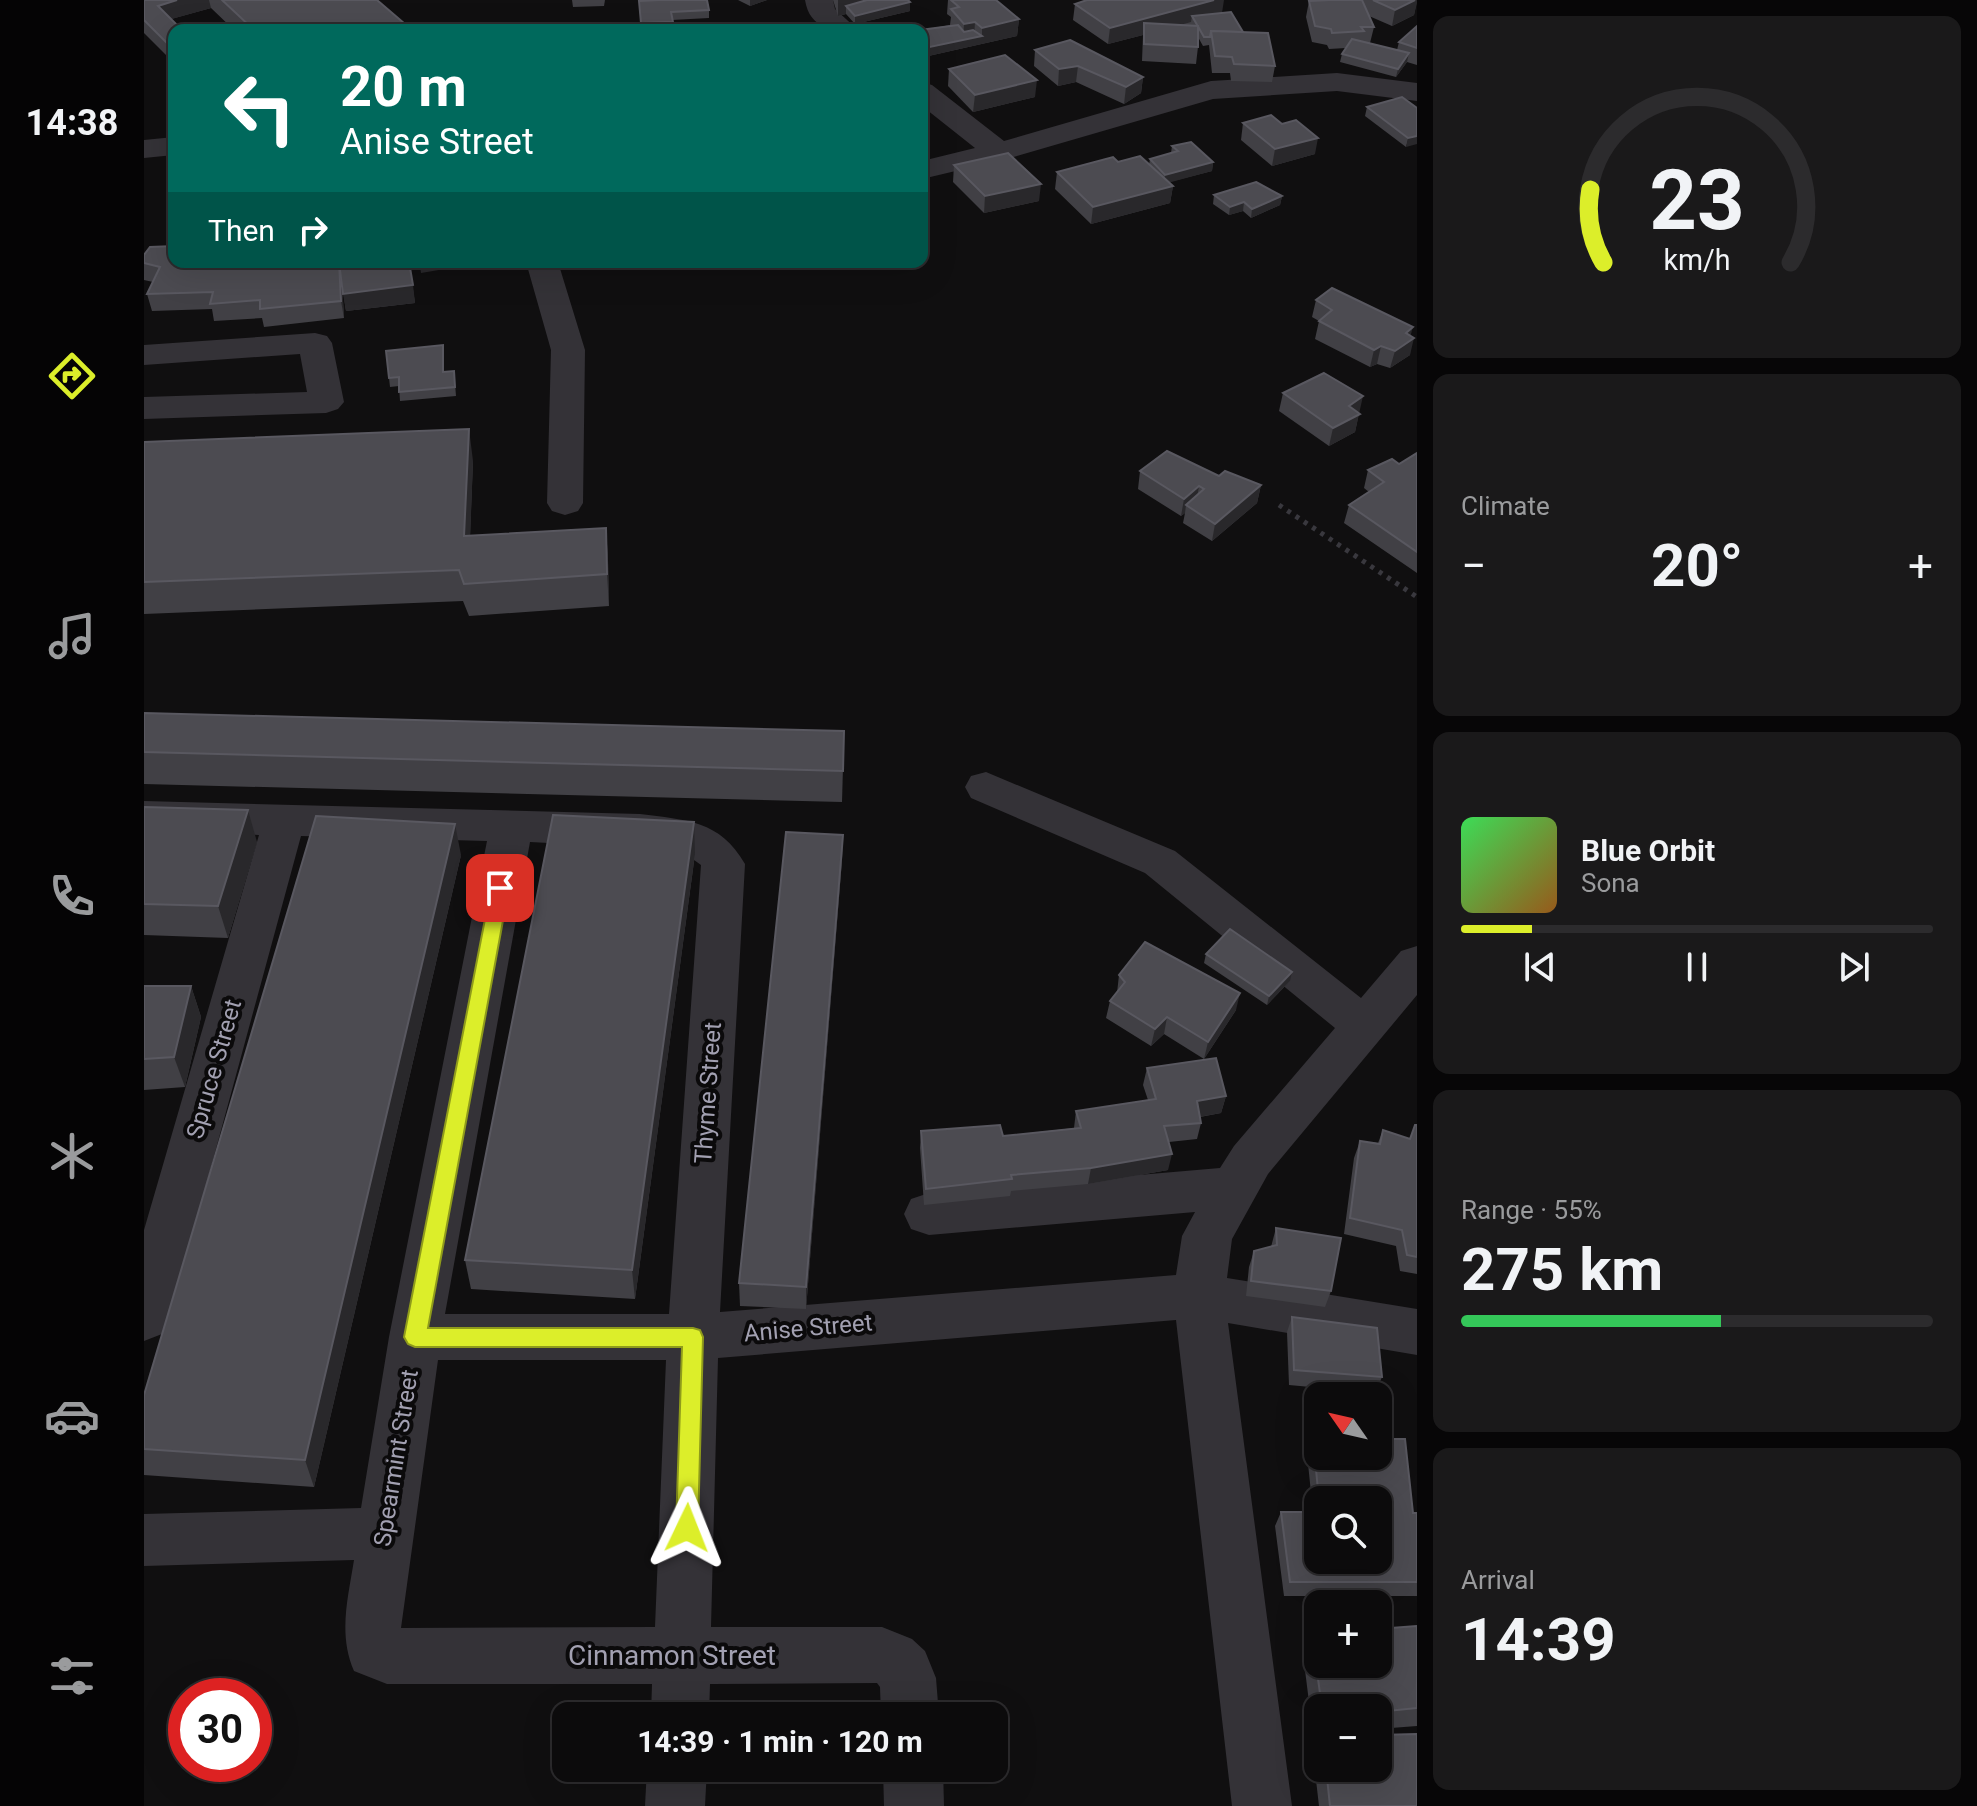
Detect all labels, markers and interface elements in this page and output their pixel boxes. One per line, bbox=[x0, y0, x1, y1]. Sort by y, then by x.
text: 20 m bbox=[340, 54, 467, 120]
icon: left bbox=[208, 56, 312, 160]
text: 14:38 bbox=[26, 102, 118, 144]
text: Anise Street bbox=[340, 121, 534, 163]
text: 23 bbox=[1649, 152, 1745, 249]
icon: right bbox=[291, 208, 335, 252]
text: Then bbox=[208, 213, 275, 248]
text: km/h bbox=[1663, 243, 1731, 277]
icon: directions bbox=[44, 348, 100, 404]
text: Climate bbox=[1461, 491, 1550, 521]
text: 20° bbox=[1651, 530, 1743, 601]
text: − bbox=[1461, 540, 1486, 592]
text: + bbox=[1908, 540, 1933, 592]
icon: music bbox=[44, 608, 100, 664]
text: Blue Orbit bbox=[1581, 833, 1715, 868]
pin bbox=[466, 854, 534, 922]
icon: arrive bbox=[478, 866, 522, 910]
icon: phone bbox=[44, 868, 100, 924]
text: Sona bbox=[1581, 868, 1640, 898]
icon: previous bbox=[1518, 945, 1562, 989]
icon: pause bbox=[1675, 945, 1719, 989]
icon: next bbox=[1832, 945, 1876, 989]
street label: Spruce Street bbox=[181, 996, 247, 1142]
street label: Thyme Street bbox=[689, 1021, 727, 1165]
icon: climate bbox=[44, 1128, 100, 1184]
text: Range · 55% bbox=[1461, 1195, 1602, 1225]
text: 275 km bbox=[1461, 1234, 1663, 1305]
street label: Anise Street bbox=[742, 1308, 874, 1348]
street label: Spearmint Street bbox=[368, 1367, 424, 1549]
north arrow bbox=[1304, 1382, 1392, 1470]
map controls bbox=[1304, 1382, 1392, 1782]
icon: car bbox=[44, 1388, 100, 1444]
position arrow bbox=[645, 1486, 729, 1570]
button: search bbox=[1304, 1486, 1392, 1574]
text: Arrival bbox=[1461, 1565, 1535, 1595]
button: + bbox=[1304, 1590, 1392, 1678]
text: 14:39 bbox=[1461, 1604, 1616, 1675]
street label: Cinnamon Street bbox=[568, 1639, 776, 1672]
icon: filters bbox=[44, 1648, 100, 1704]
speed limit sign: 30 bbox=[168, 1678, 272, 1782]
button: − bbox=[1304, 1694, 1392, 1782]
text: 14:39 · 1 min · 120 m bbox=[637, 1724, 923, 1759]

